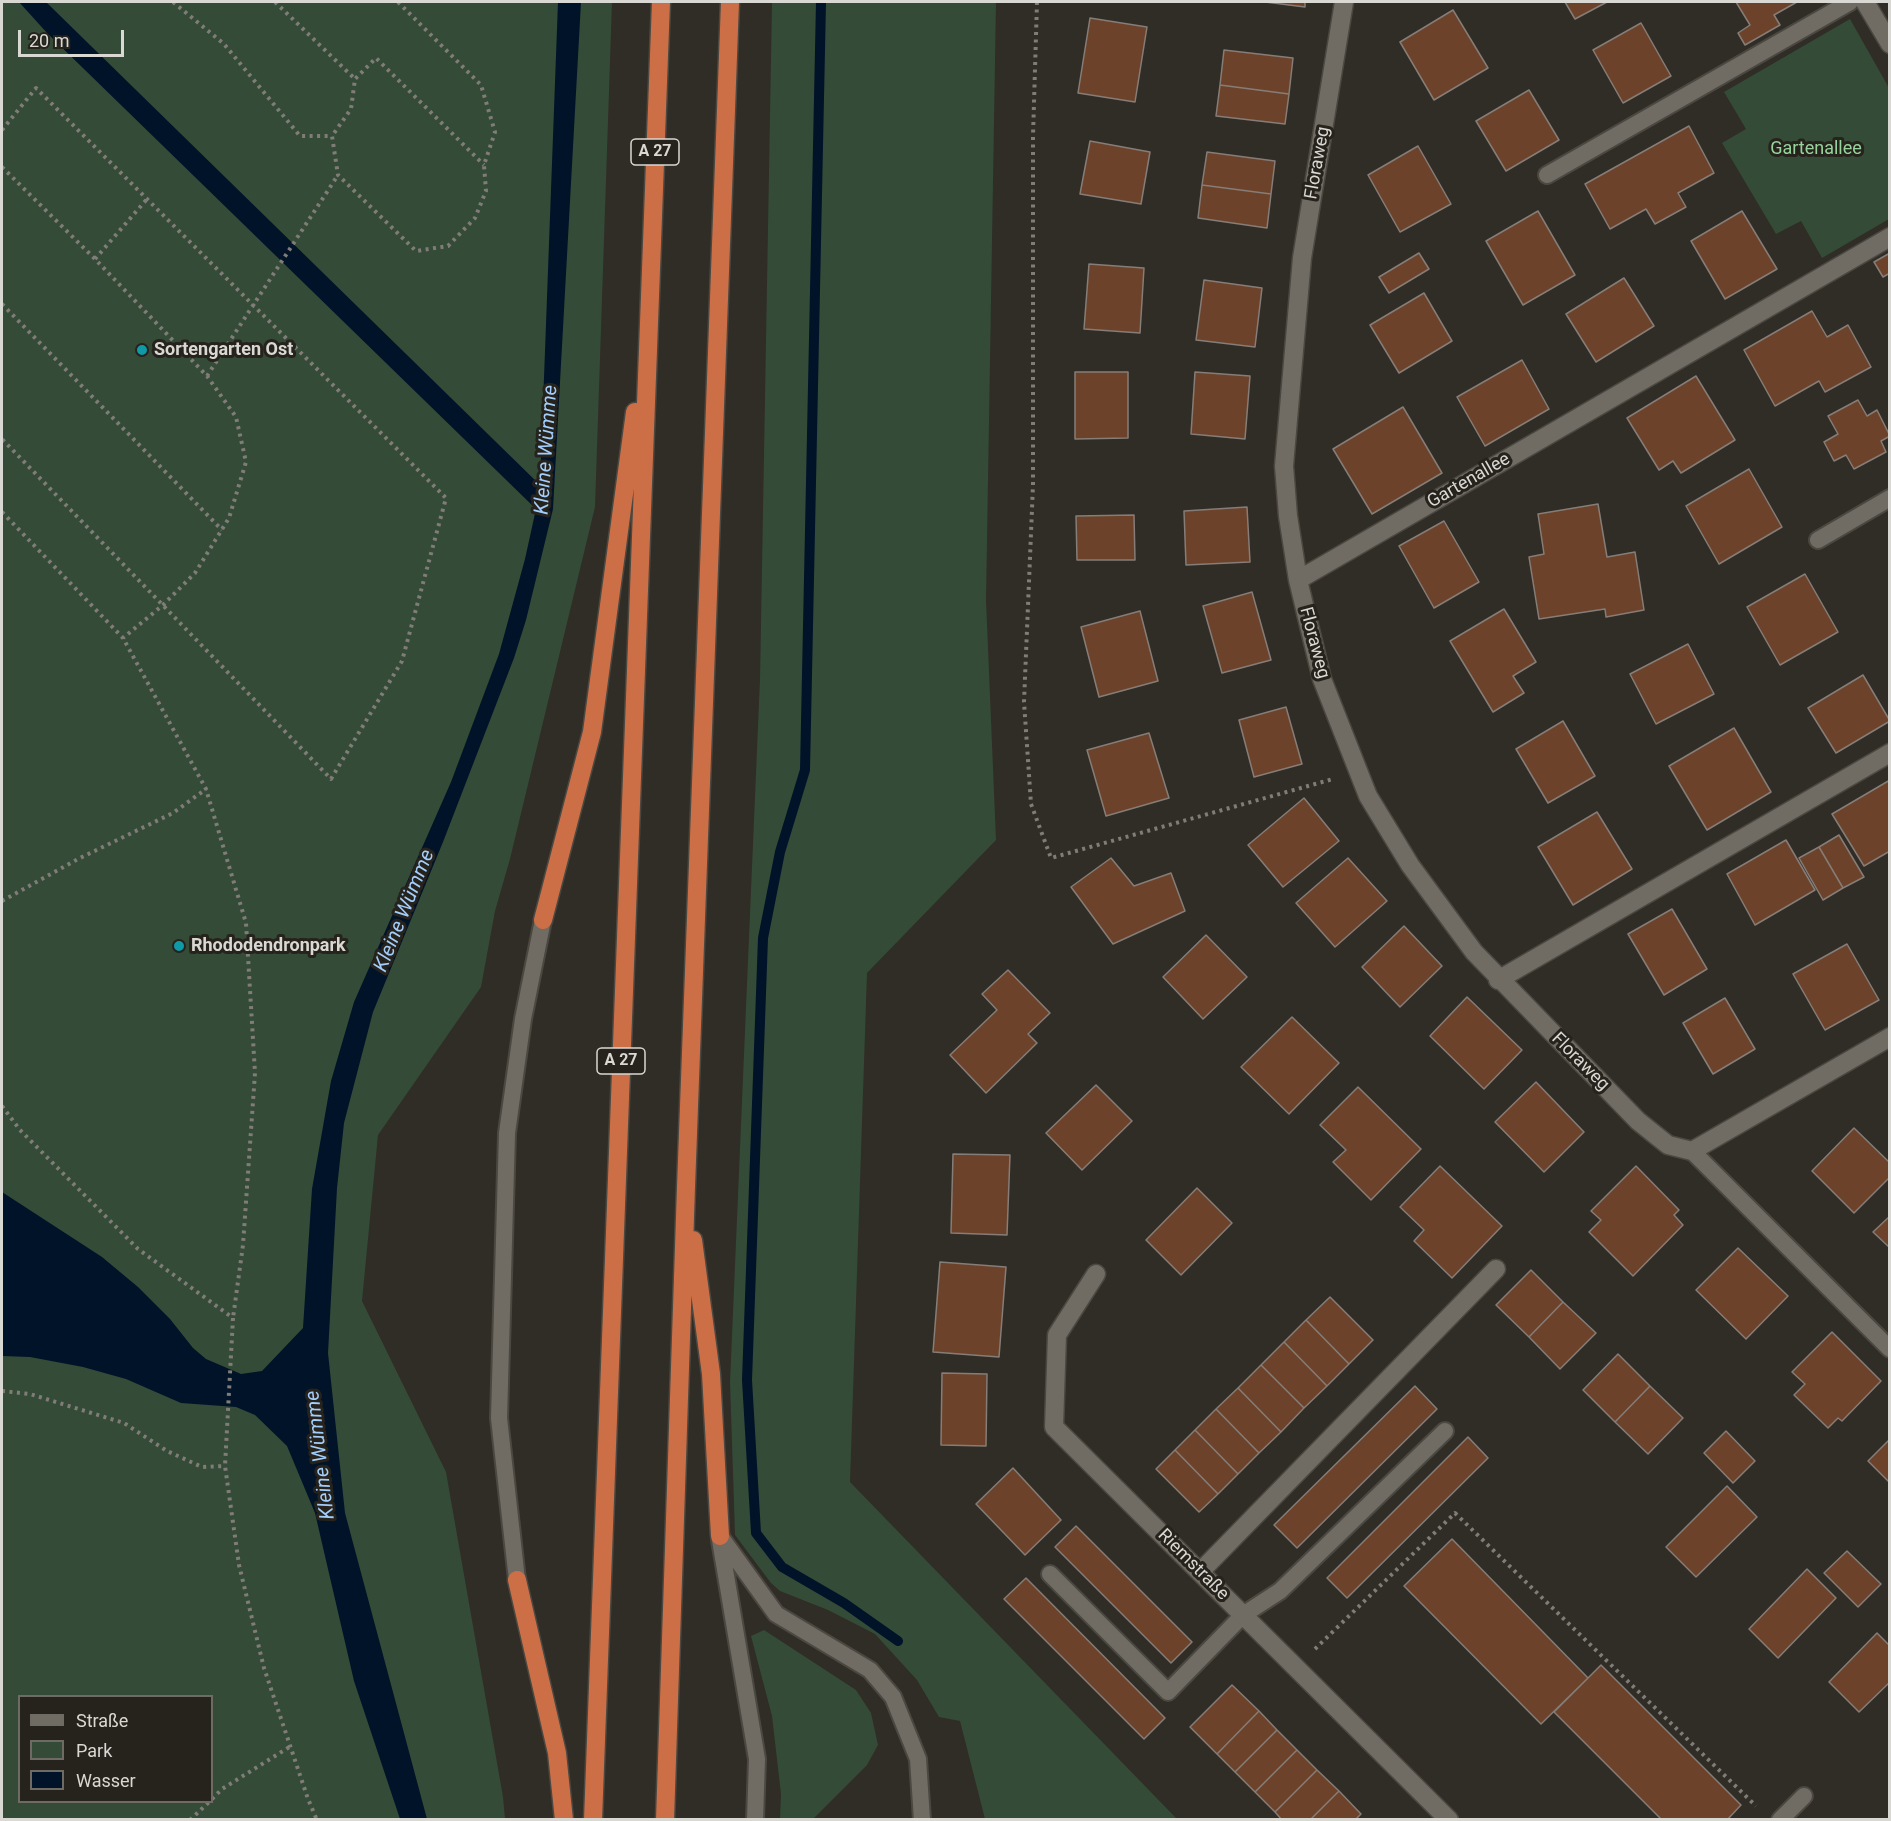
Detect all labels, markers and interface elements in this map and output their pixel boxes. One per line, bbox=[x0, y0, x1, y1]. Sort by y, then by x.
scale bar bbox=[21, 18, 128, 56]
text: 20 m bbox=[29, 30, 69, 51]
street label: Floraweg bbox=[1301, 125, 1335, 201]
park label: Gartenallee bbox=[1770, 138, 1862, 160]
road number: A 27 bbox=[631, 139, 679, 165]
place label: Sortengarten Ost bbox=[154, 339, 293, 361]
marker: Sortengarten Ost bbox=[135, 343, 149, 357]
water label: Kleine Wümme bbox=[531, 384, 563, 516]
street label: Gartenallee bbox=[1424, 449, 1514, 513]
street label: Floraweg bbox=[1294, 605, 1334, 681]
water label: Kleine Wümme bbox=[370, 846, 440, 976]
place label: Rhododendronpark bbox=[191, 935, 346, 957]
marker: Rhododendronpark bbox=[172, 939, 186, 953]
street label: Floraweg bbox=[1546, 1028, 1614, 1096]
road number: A 27 bbox=[597, 1048, 645, 1074]
water label: Kleine Wümme bbox=[301, 1389, 341, 1521]
street label: Riemstraße bbox=[1153, 1525, 1233, 1605]
legend bbox=[18, 1695, 213, 1803]
text: Straße bbox=[76, 1710, 128, 1731]
text: Park bbox=[76, 1740, 112, 1761]
text: Wasser bbox=[76, 1770, 136, 1791]

